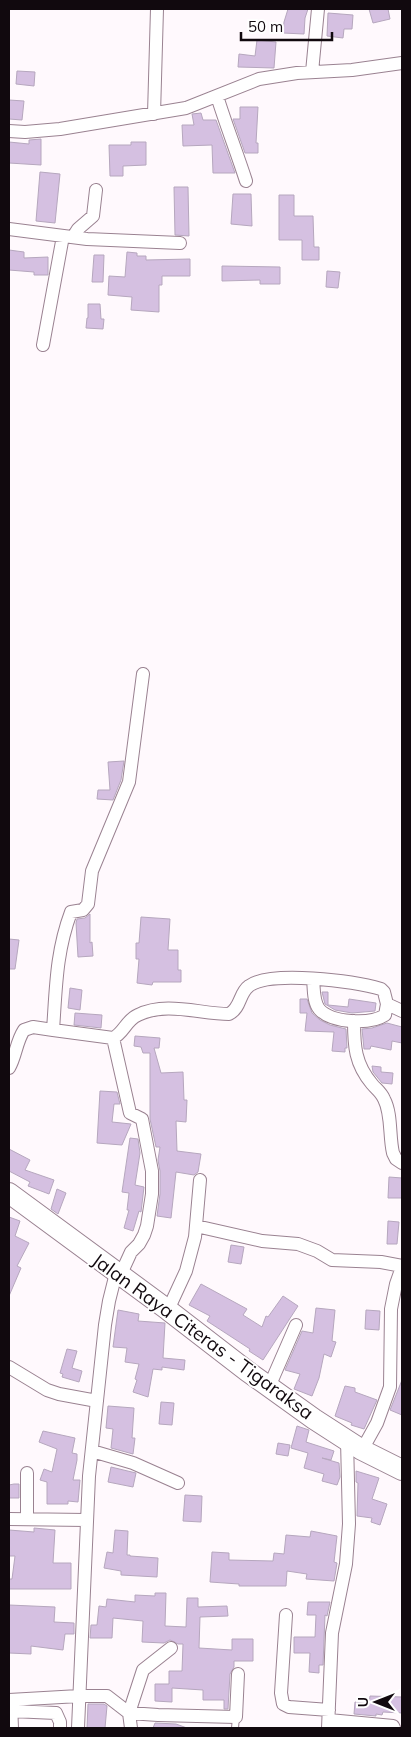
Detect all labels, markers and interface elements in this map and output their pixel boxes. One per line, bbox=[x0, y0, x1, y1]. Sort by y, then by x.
scale bar bbox=[241, 10, 332, 42]
text: 50 m bbox=[248, 17, 283, 36]
street label: Jalan Raya Citeras - Tigaraksa bbox=[88, 1248, 318, 1424]
north arrow bbox=[351, 1677, 401, 1727]
text: U bbox=[354, 1697, 372, 1707]

